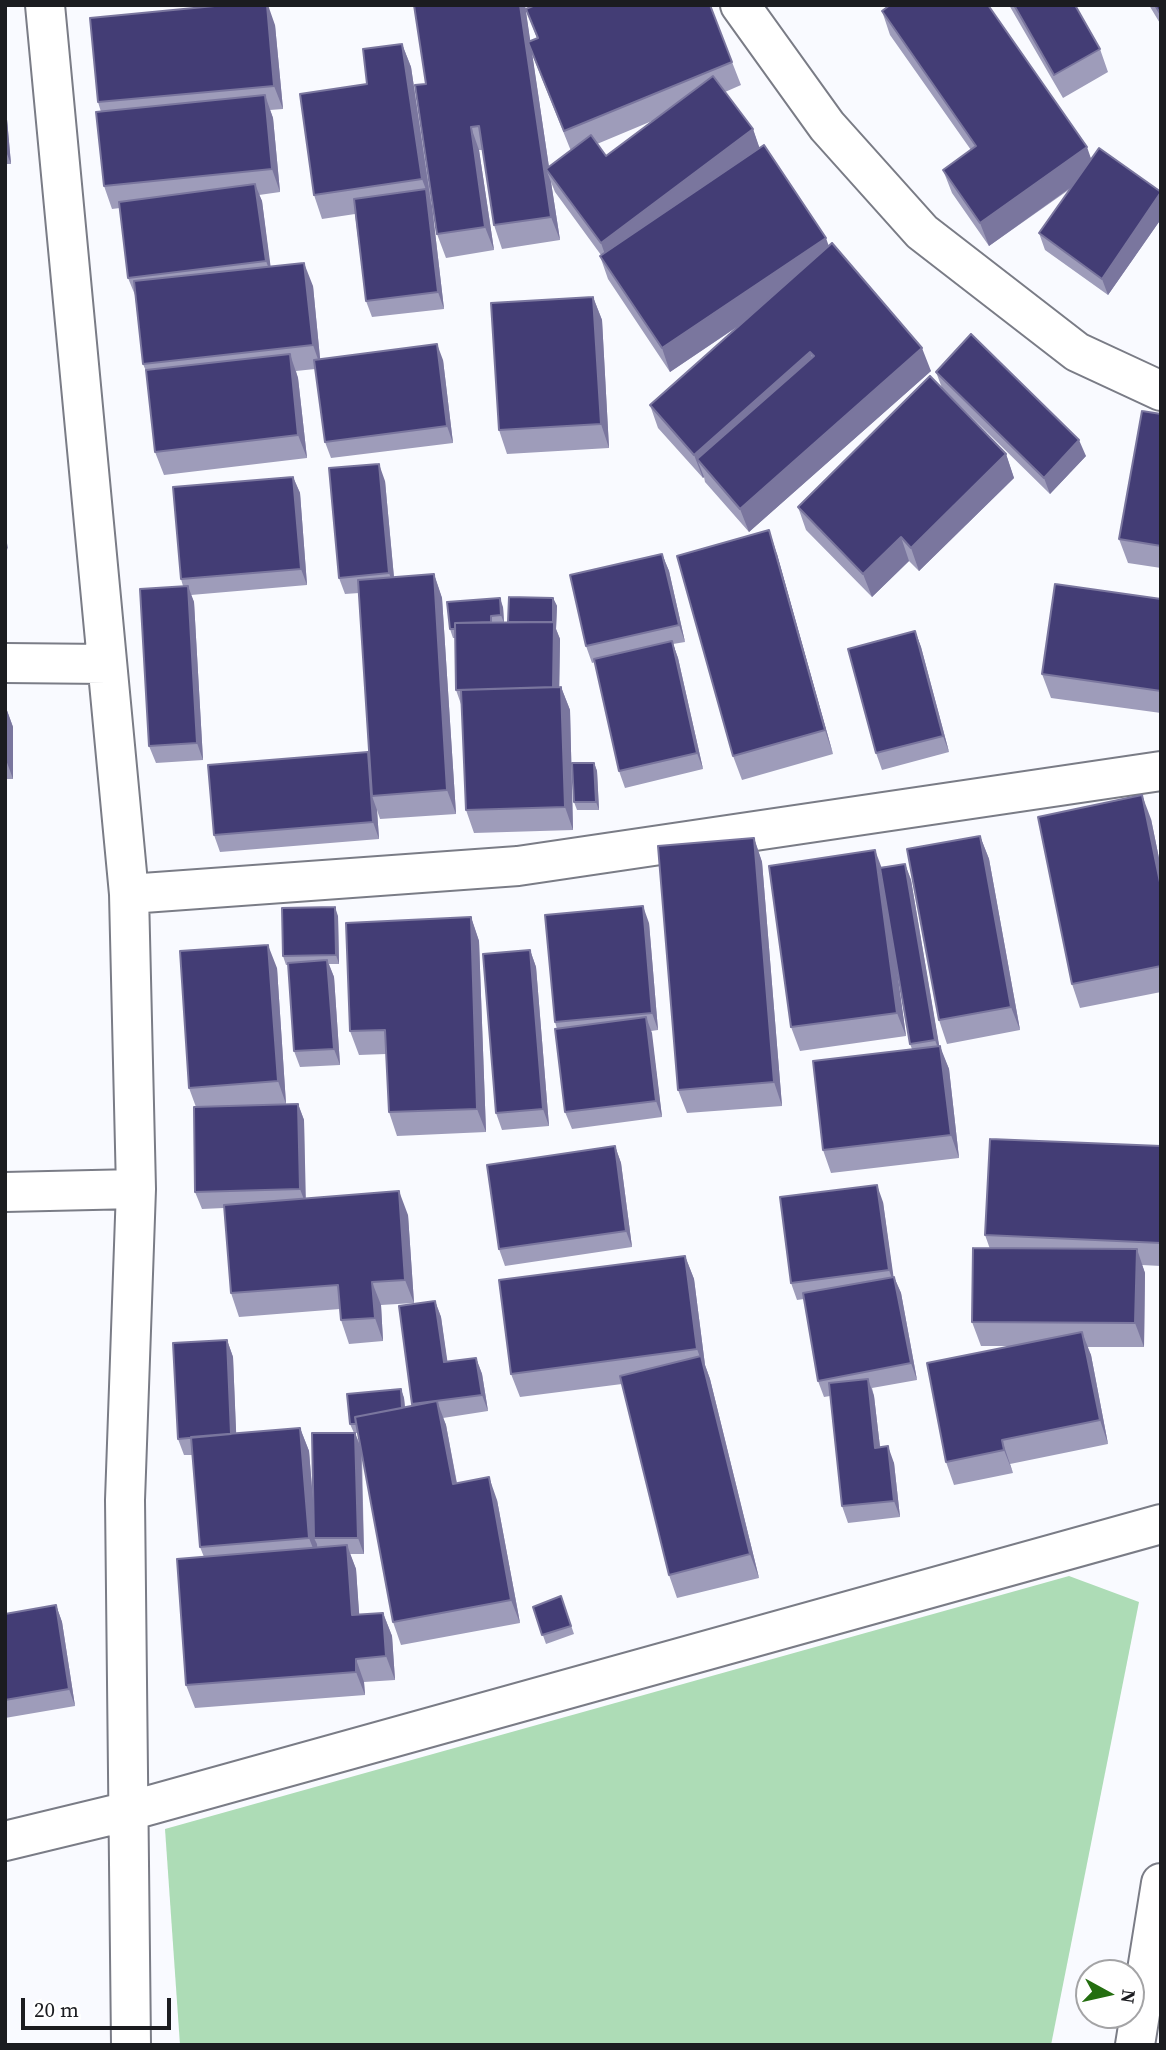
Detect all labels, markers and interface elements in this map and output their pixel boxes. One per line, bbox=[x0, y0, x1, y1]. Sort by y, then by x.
north arrow bbox=[1075, 1959, 1145, 2029]
scale bar bbox=[24, 1983, 175, 2027]
text: N bbox=[1115, 1988, 1143, 2005]
text: 20 m bbox=[34, 1995, 79, 2024]

